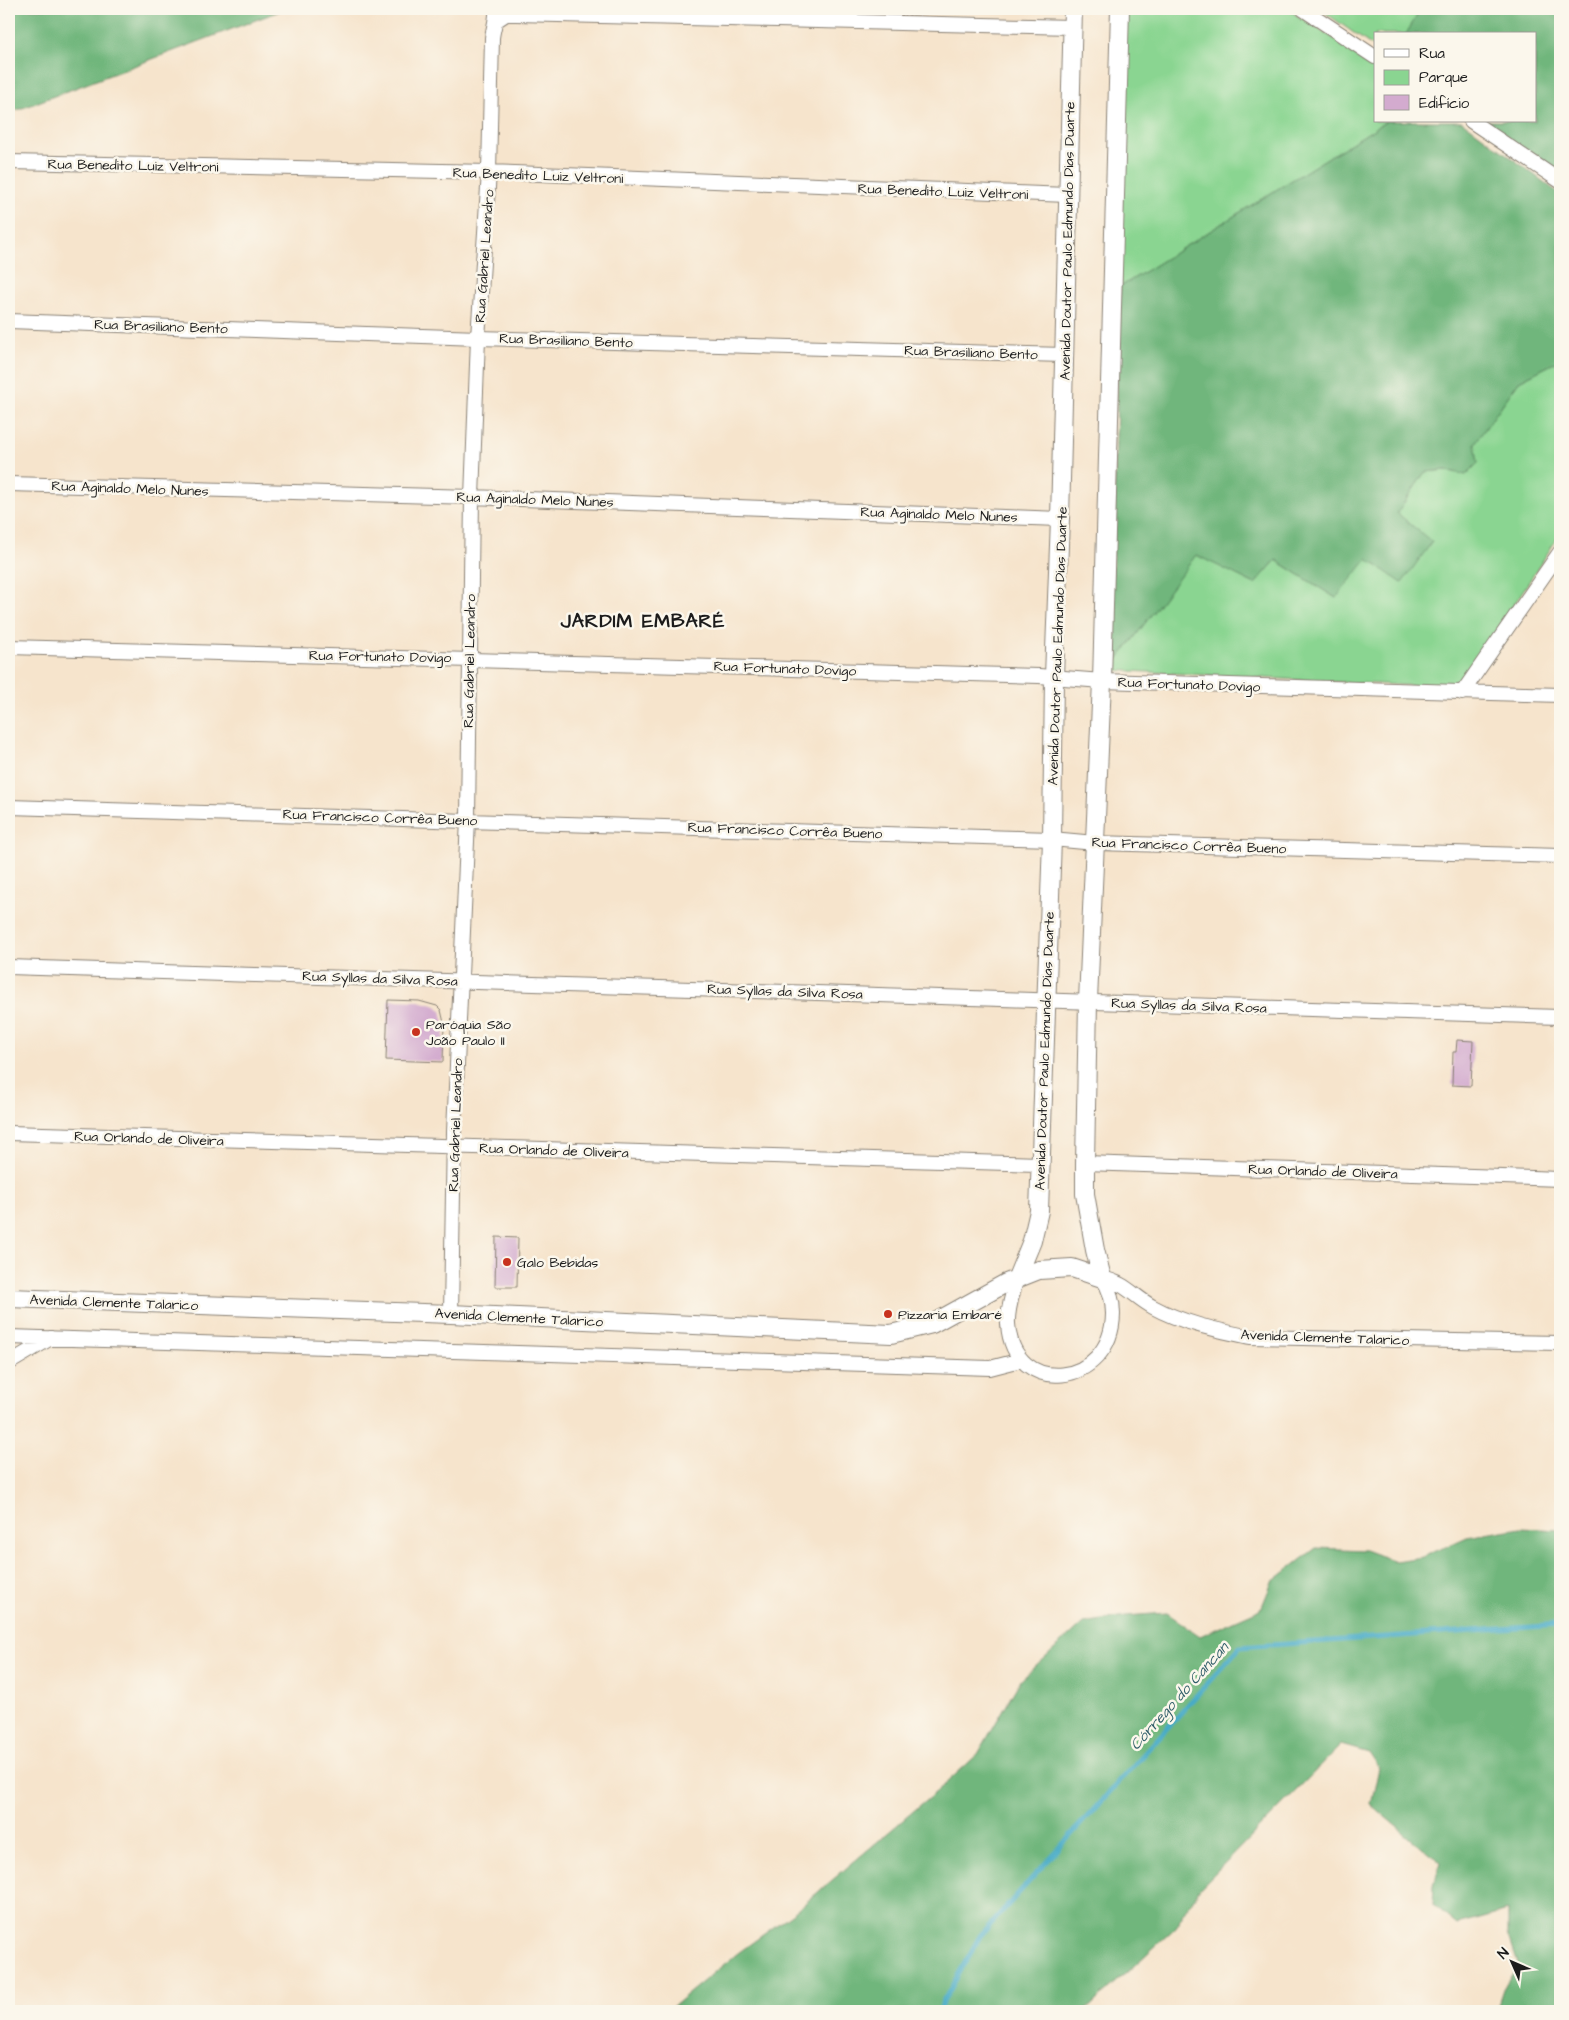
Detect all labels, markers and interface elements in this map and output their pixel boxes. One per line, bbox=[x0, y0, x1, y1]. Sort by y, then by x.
legend bbox=[1374, 32, 1536, 122]
text: Rua bbox=[1419, 43, 1445, 64]
text: Parque bbox=[1419, 67, 1468, 88]
text: Edifício bbox=[1419, 93, 1470, 114]
street label: Avenida Doutor Paulo Edmundo Dias Duarte bbox=[1056, 101, 1080, 381]
street label: Rua Benedito Luiz Veltroni bbox=[47, 155, 219, 177]
street label: Rua Benedito Luiz Veltroni bbox=[452, 163, 624, 189]
street label: Rua Benedito Luiz Veltroni bbox=[857, 179, 1029, 205]
street label: Rua Gabriel Leandro bbox=[470, 188, 500, 324]
street label: Rua Brasiliano Bento bbox=[94, 315, 228, 339]
street label: Rua Brasiliano Bento bbox=[499, 329, 633, 353]
street label: Rua Brasiliano Bento bbox=[904, 341, 1038, 365]
street label: Rua Aginaldo Melo Nunes bbox=[51, 476, 209, 502]
street label: Rua Aginaldo Melo Nunes bbox=[456, 487, 614, 513]
street label: Rua Aginaldo Melo Nunes bbox=[860, 502, 1018, 528]
street label: Avenida Doutor Paulo Edmundo Dias Duarte bbox=[1043, 506, 1073, 786]
street label: Rua Gabriel Leandro bbox=[459, 594, 481, 728]
district label: JARDIM EMBARÉ bbox=[560, 608, 725, 635]
street label: Rua Fortunato Dovigo bbox=[309, 646, 452, 668]
street label: Rua Fortunato Dovigo bbox=[713, 657, 857, 681]
street label: Rua Fortunato Dovigo bbox=[1117, 673, 1261, 697]
street label: Rua Francisco Corrêa Bueno bbox=[282, 805, 478, 831]
street label: Rua Francisco Corrêa Bueno bbox=[687, 818, 883, 844]
street label: Rua Francisco Corrêa Bueno bbox=[1091, 833, 1287, 859]
street label: Avenida Doutor Paulo Edmundo Dias Duarte bbox=[1030, 911, 1060, 1191]
street label: Rua Syllas da Silva Rosa bbox=[302, 966, 458, 992]
street label: Rua Syllas da Silva Rosa bbox=[707, 979, 863, 1005]
street label: Rua Syllas da Silva Rosa bbox=[1111, 993, 1267, 1019]
place label: Paróquia São João Paulo II bbox=[426, 1015, 511, 1051]
marker: Paróquia São João Paulo II bbox=[410, 1026, 422, 1038]
street label: Rua Gabriel Leandro bbox=[444, 1058, 468, 1192]
street label: Rua Orlando de Oliveira bbox=[74, 1126, 224, 1152]
street label: Rua Orlando de Oliveira bbox=[479, 1138, 629, 1164]
street label: Rua Orlando de Oliveira bbox=[1248, 1159, 1398, 1185]
place label: Galo Bebidas bbox=[517, 1253, 598, 1273]
marker: Galo Bebidas bbox=[501, 1256, 513, 1268]
street label: Avenida Clemente Talarico bbox=[29, 1290, 199, 1316]
street label: Avenida Clemente Talarico bbox=[434, 1304, 604, 1332]
place label: Pizzaria Embaré bbox=[898, 1305, 1002, 1325]
marker: Pizzaria Embaré bbox=[882, 1308, 894, 1320]
street label: Avenida Clemente Talarico bbox=[1240, 1325, 1410, 1351]
water label: Córrego do Cancan bbox=[1125, 1637, 1235, 1755]
north arrow bbox=[1486, 1938, 1536, 1988]
text: N bbox=[1493, 1943, 1514, 1964]

